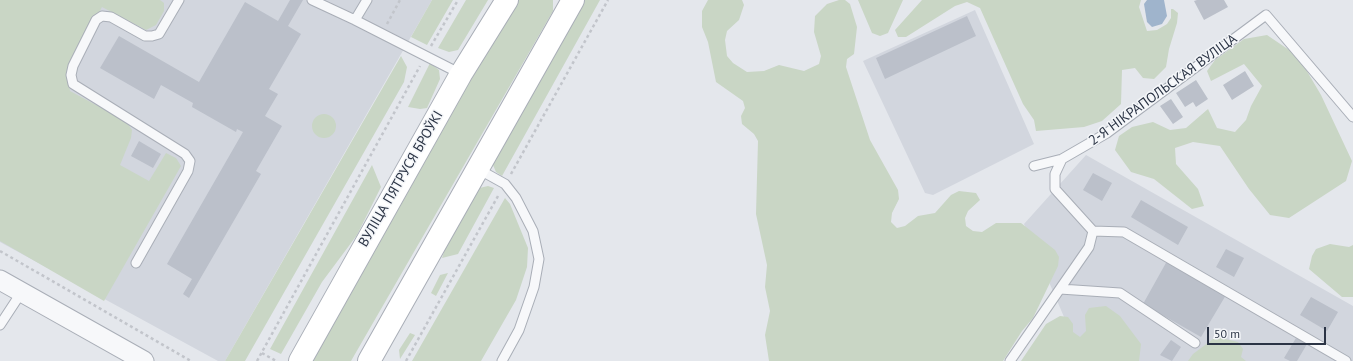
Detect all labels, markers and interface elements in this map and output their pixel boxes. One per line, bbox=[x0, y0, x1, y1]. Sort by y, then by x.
street label: 2-Я НІКРАПОЛЬСКАЯ ВУЛІЦА bbox=[1086, 31, 1240, 149]
street label: ВУЛІЦА ПЯТРУСЯ БРОЎКІ bbox=[355, 108, 447, 250]
scale bar bbox=[1209, 319, 1328, 345]
text: 50 m bbox=[1214, 326, 1240, 341]

